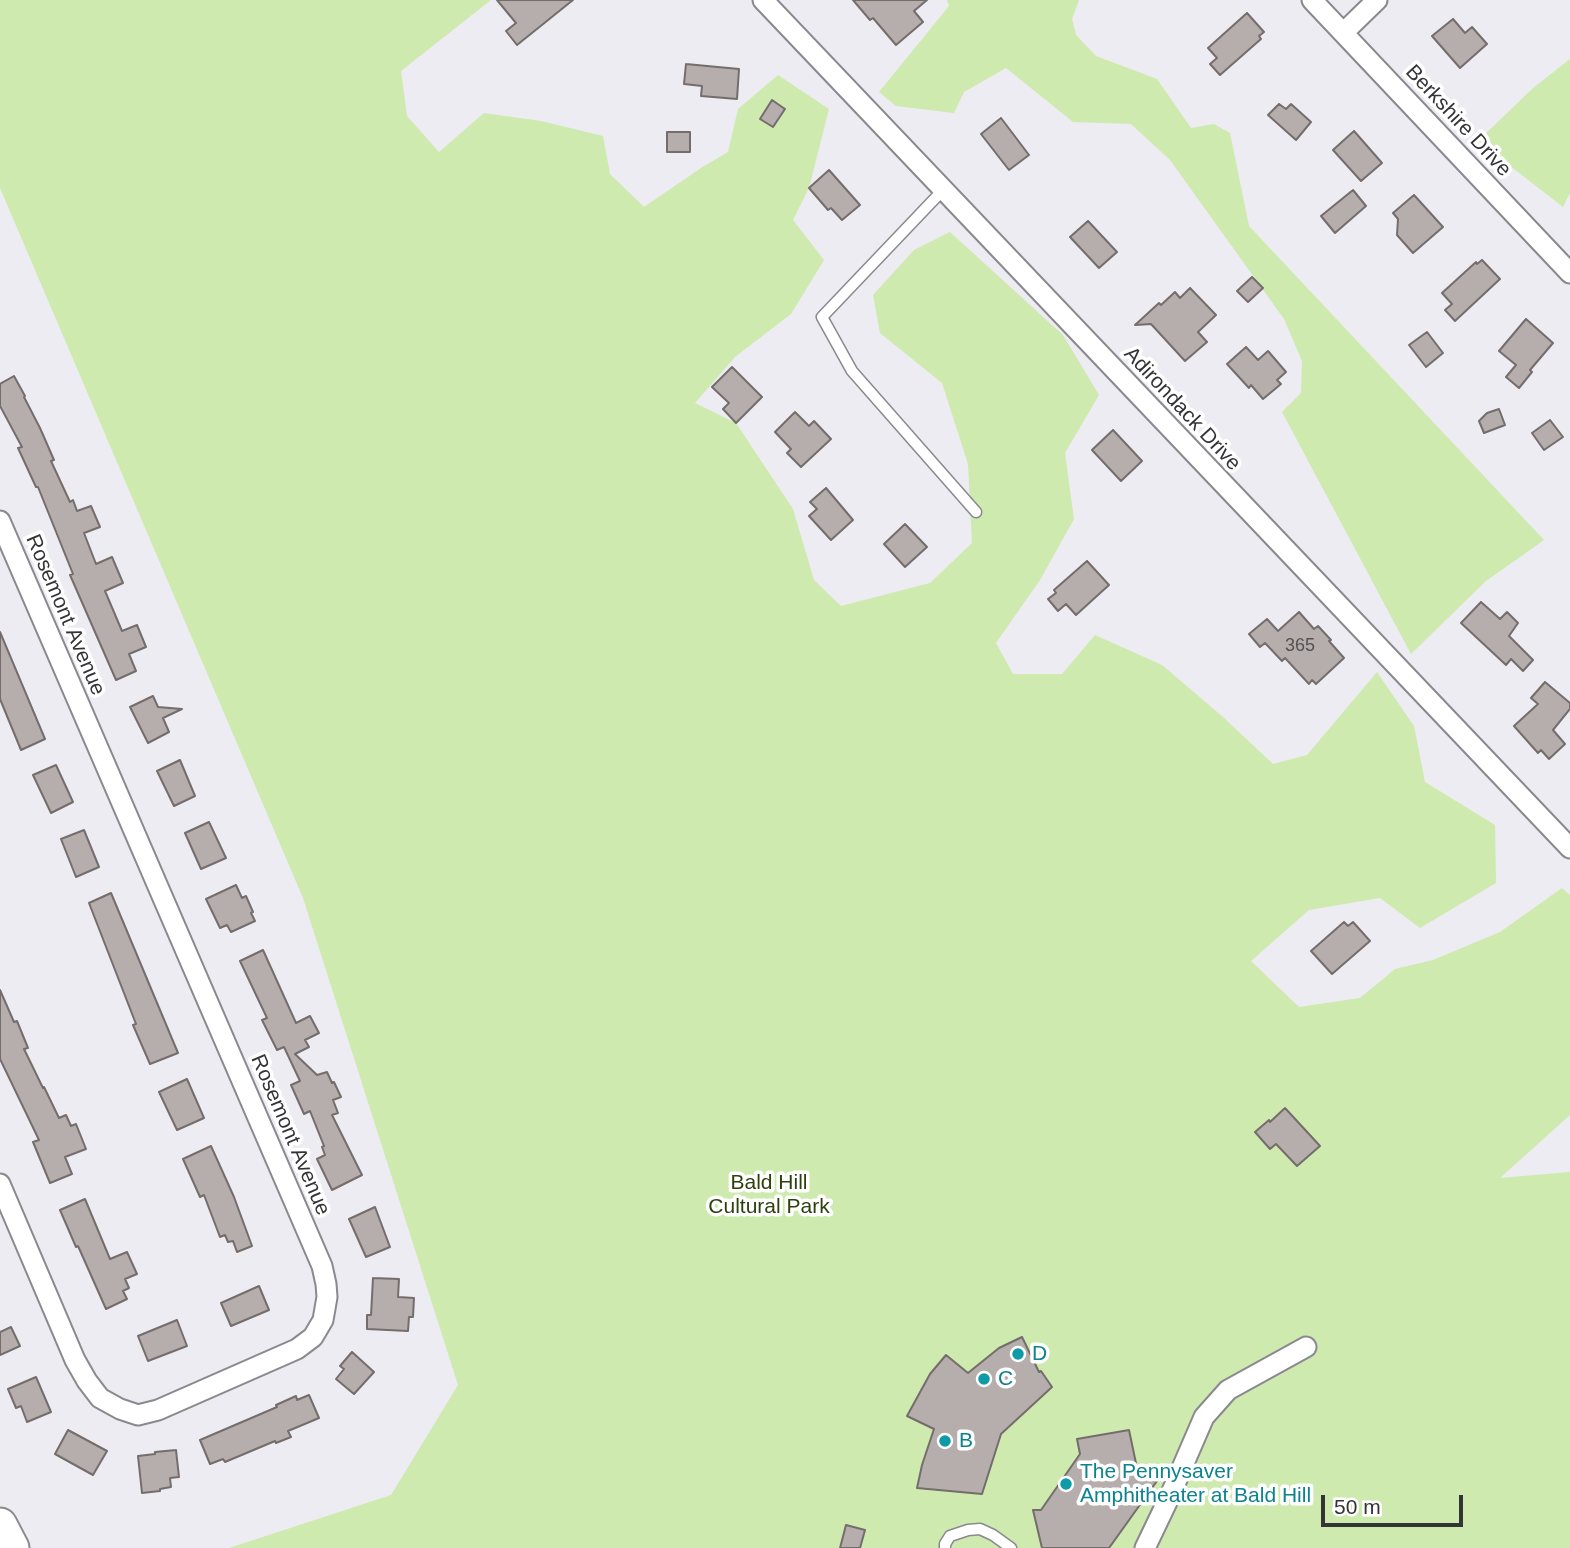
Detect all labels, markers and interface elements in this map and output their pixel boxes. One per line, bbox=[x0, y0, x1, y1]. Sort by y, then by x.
street label: Berkshire Drive bbox=[1400, 60, 1516, 182]
street label: Adirondack Drive bbox=[1118, 342, 1246, 476]
street label: Rosemont Avenue bbox=[20, 531, 110, 699]
house number: 365 bbox=[1285, 635, 1315, 657]
street label: Rosemont Avenue bbox=[245, 1051, 335, 1219]
park label: Bald Hill Cultural Park bbox=[708, 1170, 830, 1220]
place label: D bbox=[1032, 1341, 1047, 1367]
marker: D bbox=[1010, 1346, 1026, 1362]
place label: C bbox=[998, 1366, 1013, 1392]
marker: C bbox=[976, 1371, 992, 1387]
place label: B bbox=[959, 1428, 973, 1454]
marker: B bbox=[937, 1433, 953, 1449]
place label: The Pennysaver Amphitheater at Bald Hill bbox=[1080, 1459, 1311, 1509]
marker: The Pennysaver Amphitheater at Bald Hill bbox=[1058, 1476, 1074, 1492]
scale bar bbox=[1325, 1482, 1467, 1526]
text: 50 m bbox=[1334, 1495, 1381, 1518]

